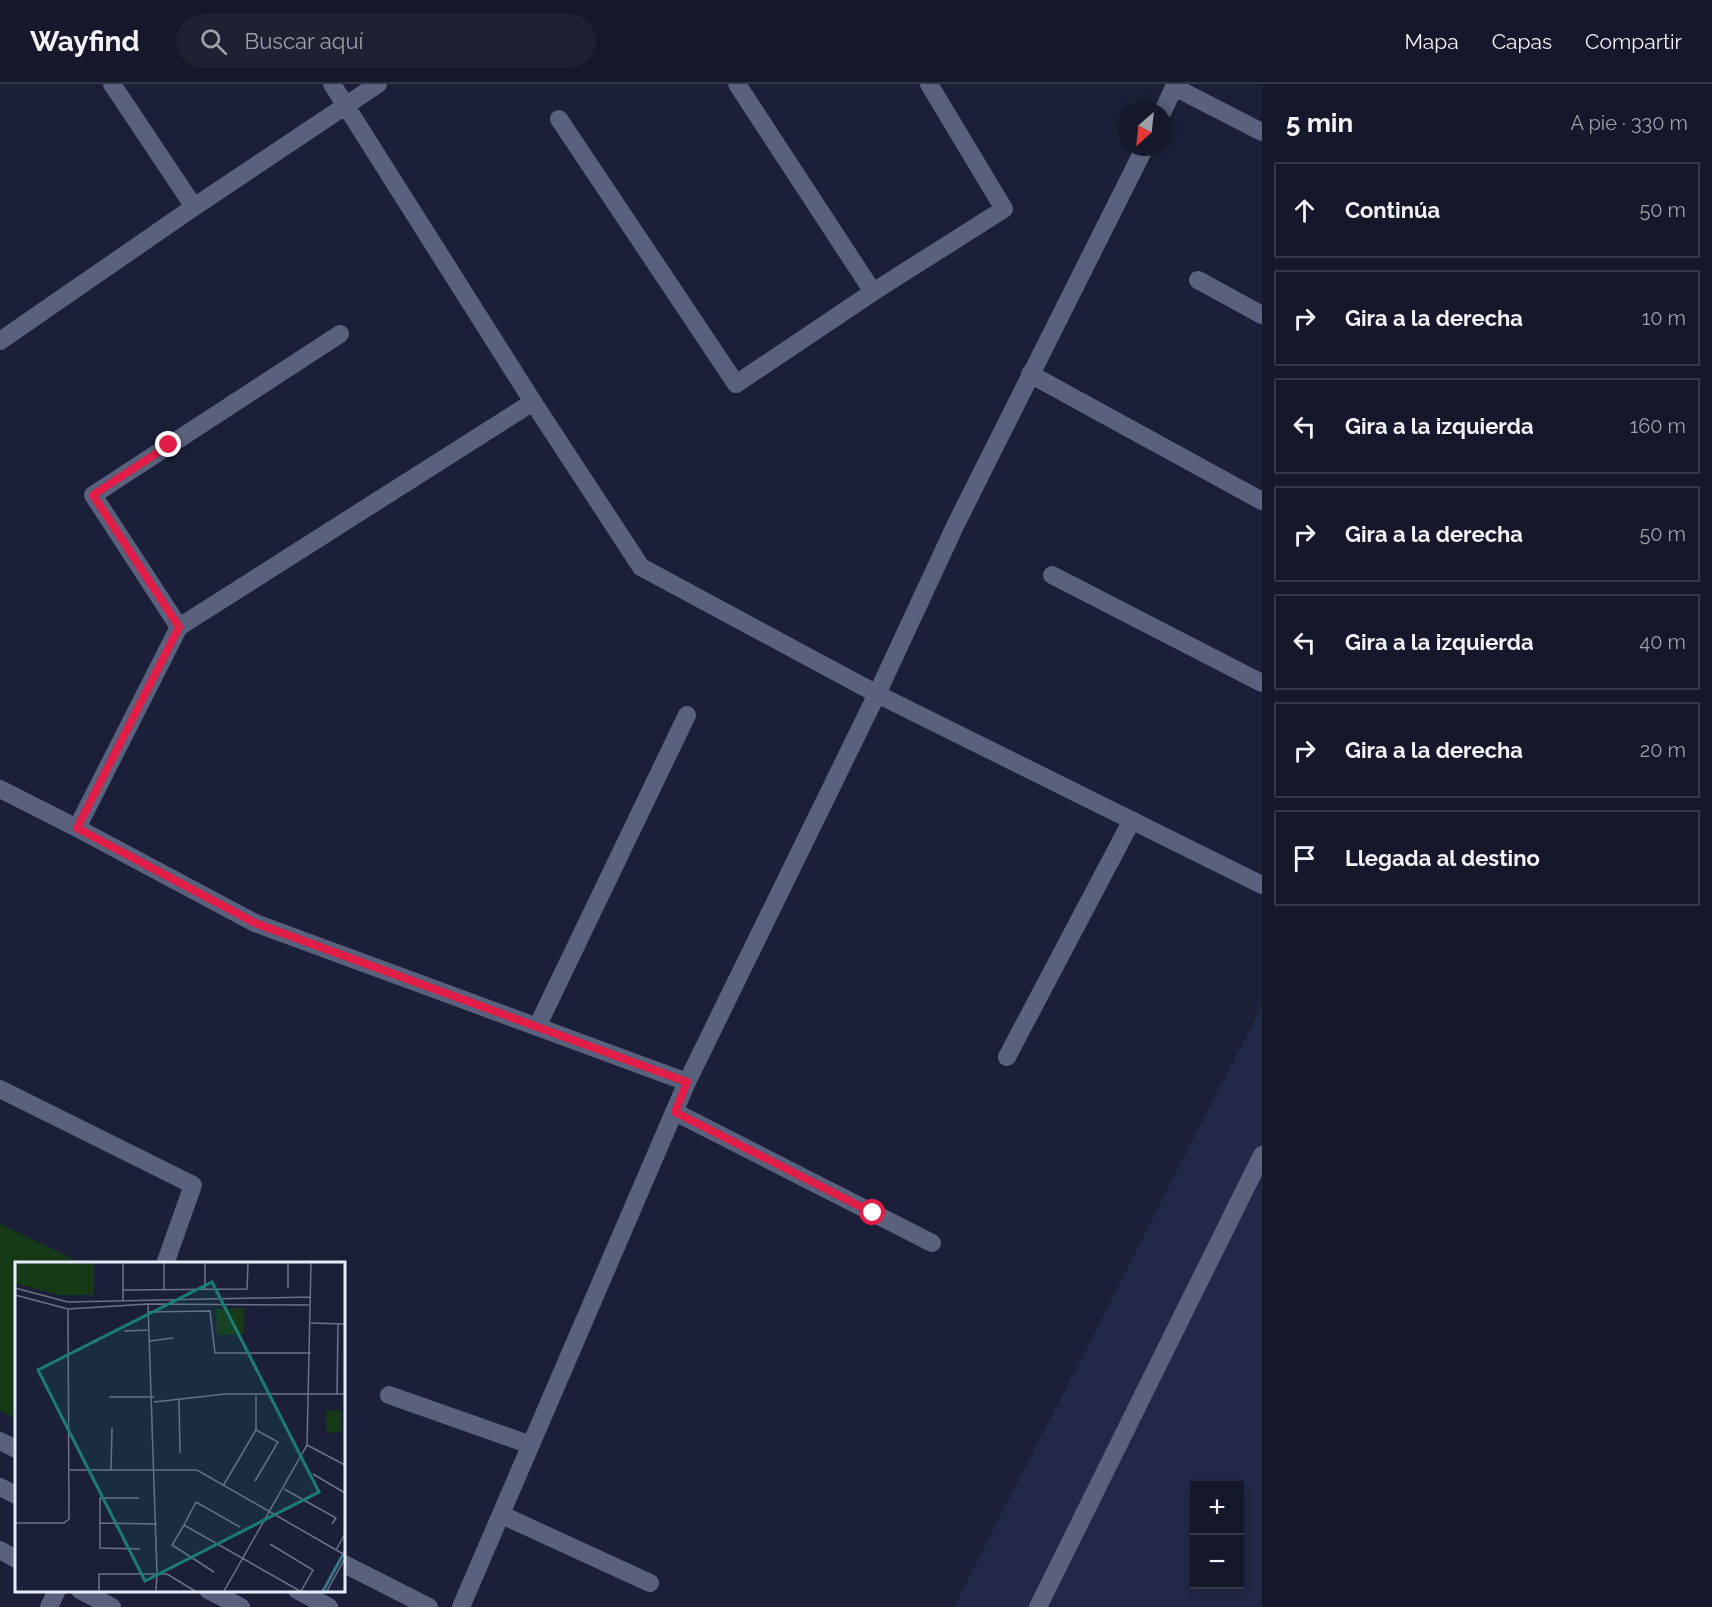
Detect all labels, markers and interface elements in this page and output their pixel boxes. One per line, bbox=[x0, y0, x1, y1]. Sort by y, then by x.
search box bbox=[176, 14, 596, 68]
text: Wayfind bbox=[30, 25, 140, 58]
icon: search bbox=[197, 25, 230, 58]
text: Buscar aquí bbox=[245, 28, 363, 54]
text: Mapa bbox=[1404, 29, 1459, 54]
text: Capas bbox=[1492, 29, 1552, 54]
text: Compartir bbox=[1585, 29, 1682, 54]
north arrow bbox=[1118, 102, 1172, 156]
text: 5 min bbox=[1286, 108, 1353, 138]
text: A pie · 330 m bbox=[1571, 111, 1688, 135]
icon: ahead bbox=[1288, 194, 1321, 227]
text: Continúa bbox=[1345, 197, 1440, 223]
text: 50 m bbox=[1639, 198, 1686, 222]
icon: right bbox=[1288, 302, 1321, 335]
text: Gira a la derecha bbox=[1345, 305, 1523, 331]
text: 10 m bbox=[1642, 306, 1686, 330]
icon: left bbox=[1288, 410, 1321, 443]
text: Gira a la izquierda bbox=[1345, 413, 1534, 439]
text: 160 m bbox=[1630, 414, 1686, 438]
route end bbox=[155, 431, 181, 457]
icon: right bbox=[1288, 518, 1321, 551]
text: Gira a la derecha bbox=[1345, 521, 1523, 547]
text: 50 m bbox=[1639, 522, 1686, 546]
icon: left bbox=[1288, 626, 1321, 659]
text: Gira a la izquierda bbox=[1345, 629, 1534, 655]
text: 40 m bbox=[1639, 630, 1686, 654]
icon: right bbox=[1288, 734, 1321, 767]
text: Gira a la derecha bbox=[1345, 737, 1523, 763]
text: 20 m bbox=[1640, 738, 1686, 762]
icon: arrive bbox=[1288, 842, 1321, 875]
text: Llegada al destino bbox=[1345, 845, 1540, 871]
route start bbox=[859, 1199, 885, 1225]
inset map bbox=[15, 1262, 345, 1592]
map controls bbox=[1190, 1481, 1244, 1589]
button: + bbox=[1190, 1481, 1244, 1535]
button: − bbox=[1190, 1535, 1244, 1589]

